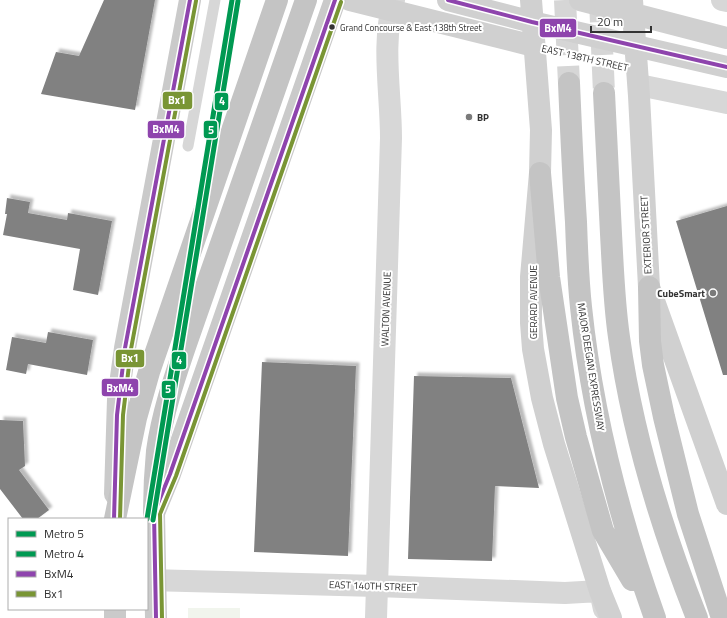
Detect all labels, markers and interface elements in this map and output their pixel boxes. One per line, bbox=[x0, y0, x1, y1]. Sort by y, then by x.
scale bar bbox=[591, 8, 651, 34]
text: 20 m bbox=[597, 12, 623, 31]
line badge: BxM4 bbox=[539, 18, 577, 38]
text: BxM4 bbox=[544, 20, 572, 36]
place label: Grand Concourse & East 138th Street bbox=[340, 21, 482, 34]
marker: Grand Concourse & East 138th Street bbox=[327, 22, 337, 32]
street label: EAST 138TH STREET bbox=[540, 41, 631, 75]
line badge: Bx1 bbox=[162, 91, 193, 110]
text: Bx1 bbox=[168, 92, 186, 108]
line badge: 4 bbox=[214, 92, 229, 111]
text: 4 bbox=[219, 93, 225, 109]
place label: BP bbox=[477, 110, 489, 125]
marker: BP bbox=[464, 112, 474, 122]
line badge: BxM4 bbox=[147, 120, 185, 139]
line badge: 5 bbox=[203, 120, 218, 139]
text: BxM4 bbox=[152, 121, 180, 137]
text: 5 bbox=[208, 122, 214, 138]
street label: EXTERIOR STREET bbox=[636, 195, 656, 275]
street label: GERARD AVENUE bbox=[526, 264, 541, 339]
street label: WALTON AVENUE bbox=[377, 271, 395, 347]
place label: CubeSmart bbox=[657, 286, 705, 301]
marker: CubeSmart bbox=[708, 288, 718, 298]
street label: MAJOR DEEGAN EXPRESSWAY bbox=[573, 302, 609, 433]
line badge: Bx1 bbox=[115, 349, 145, 368]
text: Bx1 bbox=[121, 350, 139, 366]
line badge: 4 bbox=[171, 351, 187, 370]
text: 4 bbox=[176, 352, 182, 368]
line badge: BxM4 bbox=[101, 378, 139, 397]
text: BxM4 bbox=[106, 380, 134, 396]
line badge: 5 bbox=[161, 380, 176, 399]
text: 5 bbox=[165, 381, 171, 397]
legend bbox=[8, 518, 148, 610]
text: Metro 5 bbox=[44, 524, 84, 543]
text: Metro 4 bbox=[44, 544, 84, 563]
text: BxM4 bbox=[44, 564, 74, 583]
street label: EAST 140TH STREET bbox=[329, 577, 418, 595]
text: Bx1 bbox=[44, 584, 63, 603]

